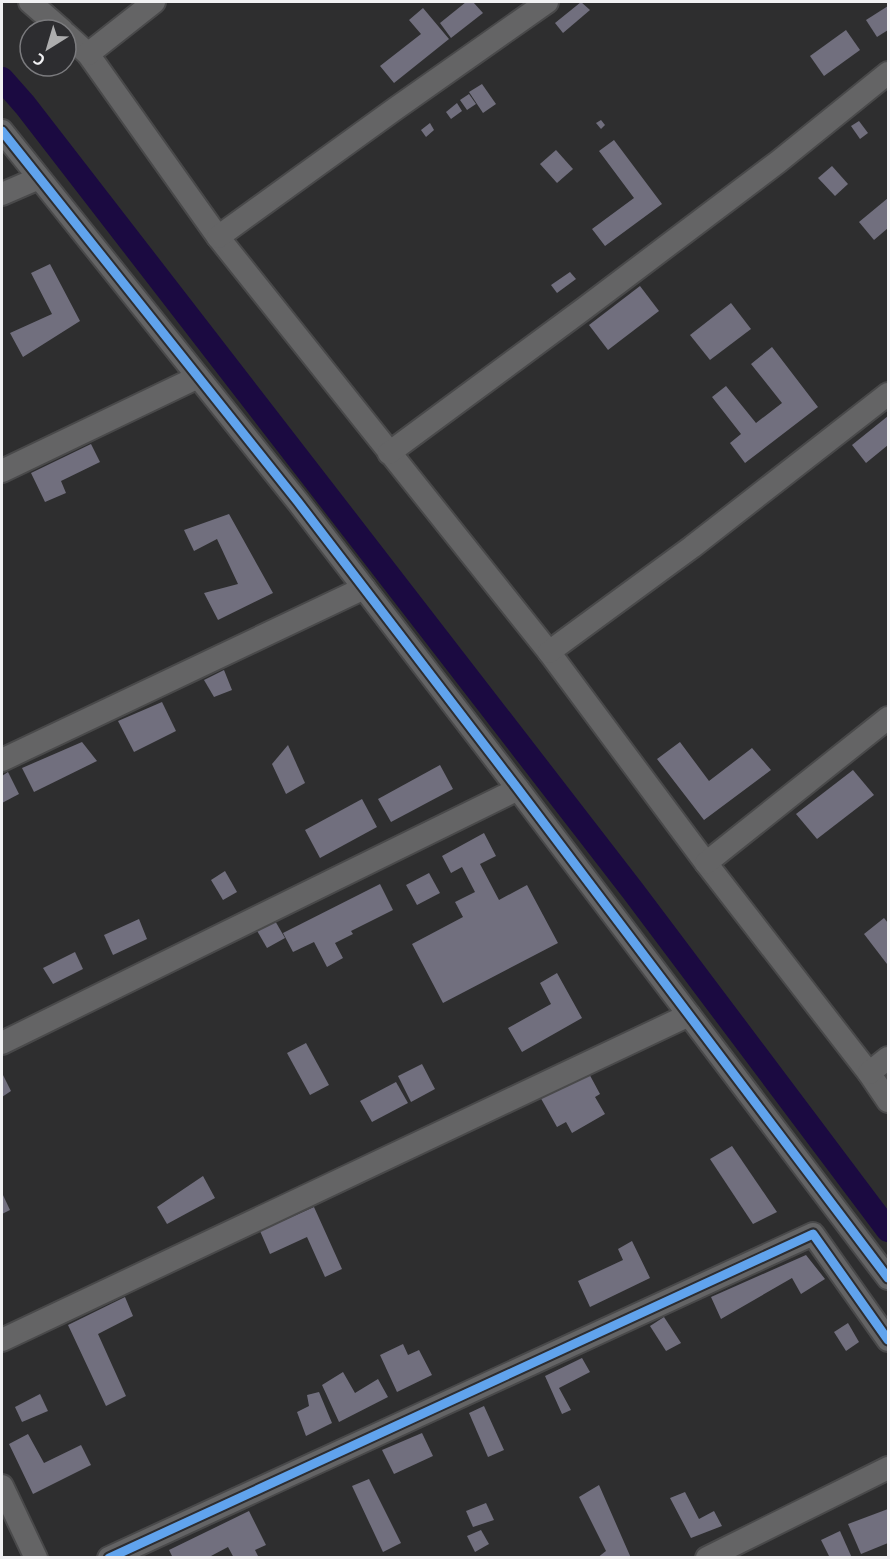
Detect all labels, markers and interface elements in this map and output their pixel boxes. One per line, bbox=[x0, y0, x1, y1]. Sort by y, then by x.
north arrow bbox=[18, 18, 78, 78]
text: С bbox=[29, 49, 49, 71]

